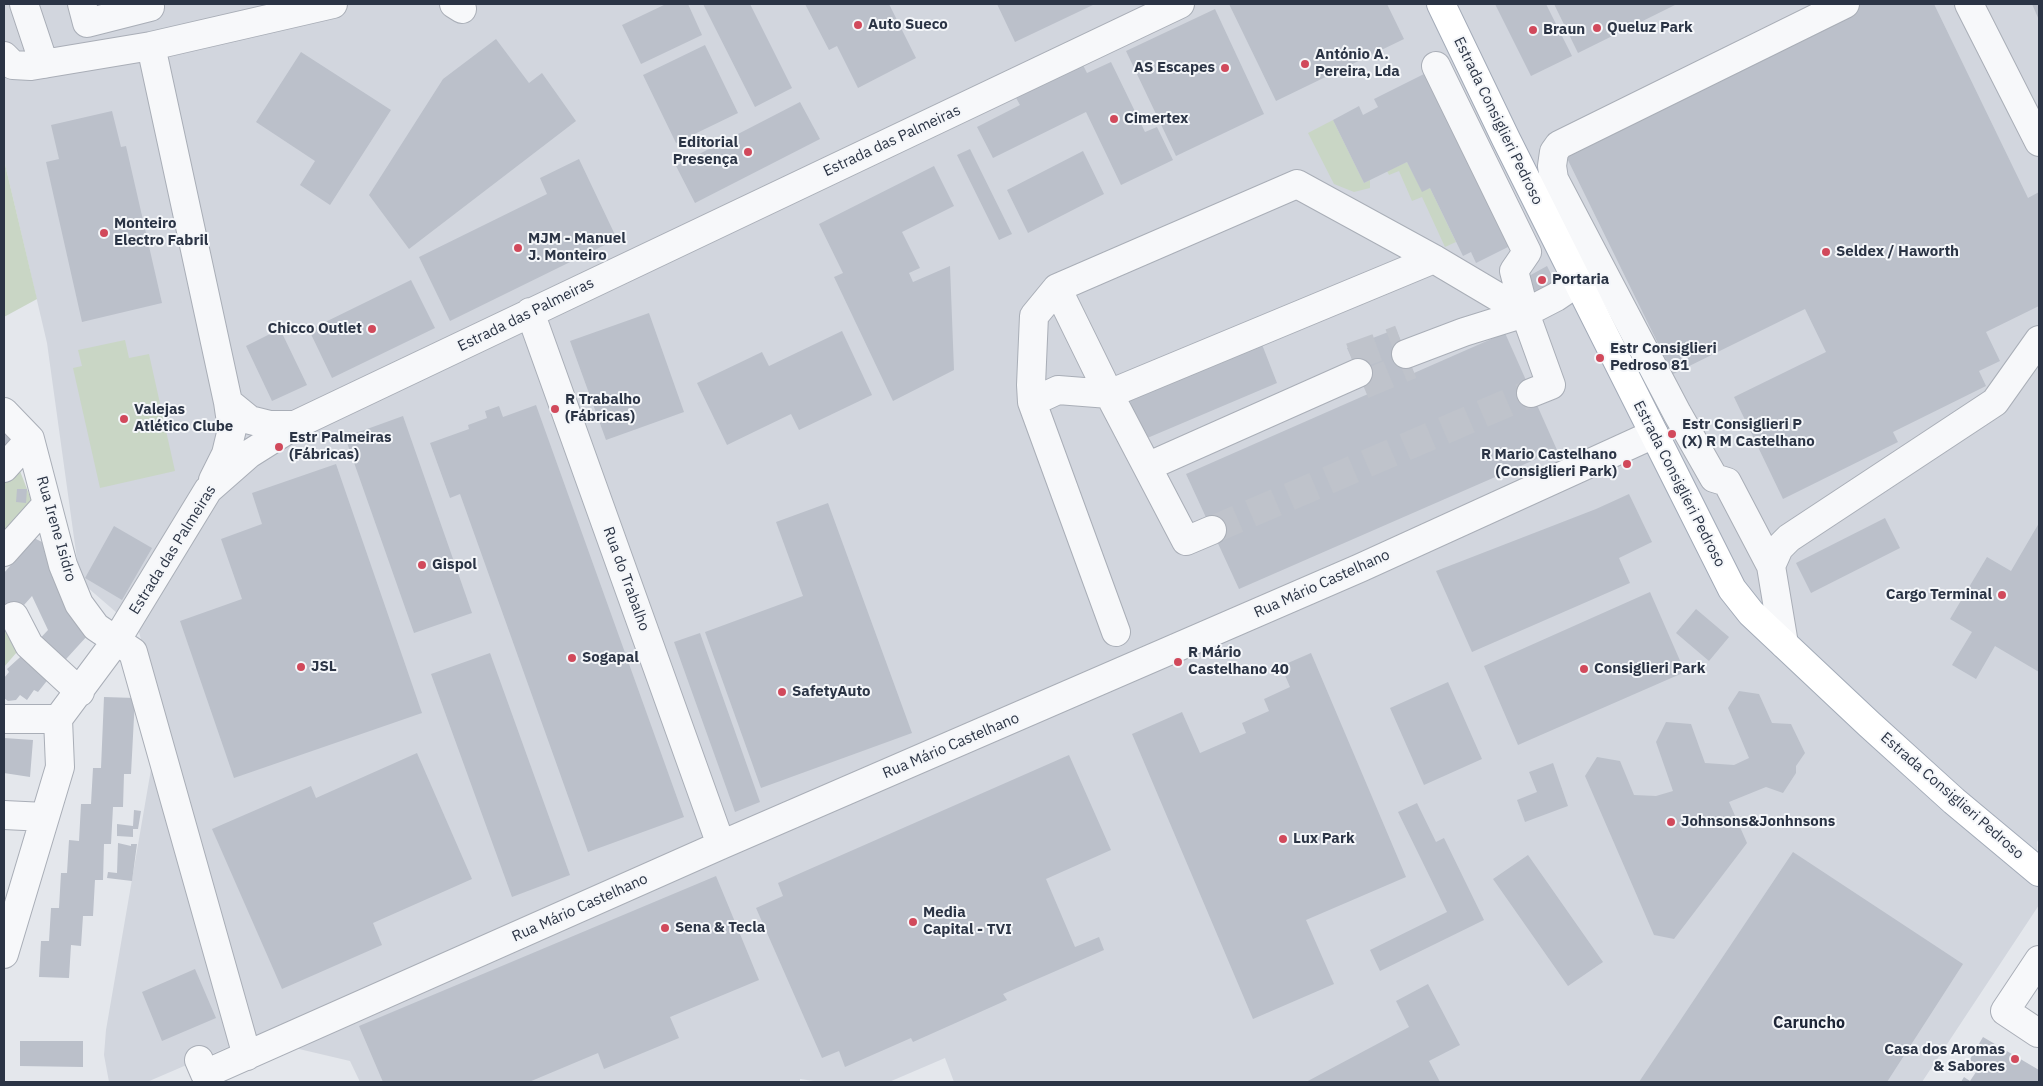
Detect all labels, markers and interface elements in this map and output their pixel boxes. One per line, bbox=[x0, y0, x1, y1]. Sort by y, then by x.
place label: Auto Sueco bbox=[868, 16, 948, 34]
marker: Auto Sueco bbox=[852, 19, 864, 31]
place label: Queluz Park bbox=[1607, 19, 1693, 37]
place label: Braun bbox=[1543, 21, 1585, 39]
marker: Queluz Park bbox=[1591, 22, 1603, 34]
marker: Braun bbox=[1527, 24, 1539, 36]
street label: Estrada Consiglieri Pedroso bbox=[1450, 34, 1546, 208]
place label: António A. Pereira, Lda bbox=[1315, 46, 1400, 81]
marker: António A. Pereira, Lda bbox=[1299, 58, 1311, 70]
place label: AS Escapes bbox=[1134, 59, 1215, 77]
marker: AS Escapes bbox=[1219, 62, 1231, 74]
street label: Estrada das Palmeiras bbox=[821, 101, 963, 181]
place label: Cimertex bbox=[1124, 110, 1188, 128]
marker: Cimertex bbox=[1108, 113, 1120, 125]
place label: Editorial Presença bbox=[673, 134, 738, 169]
marker: Editorial Presença bbox=[742, 146, 754, 158]
place label: Monteiro Electro Fabril bbox=[114, 215, 208, 250]
marker: Monteiro Electro Fabril bbox=[98, 227, 110, 239]
place label: MJM - Manuel J. Monteiro bbox=[528, 230, 626, 265]
marker: MJM - Manuel J. Monteiro bbox=[512, 242, 524, 254]
place label: Seldex / Haworth bbox=[1836, 243, 1959, 261]
marker: Seldex / Haworth bbox=[1820, 246, 1832, 258]
place label: Portaria bbox=[1552, 271, 1609, 289]
street label: Estrada das Palmeiras bbox=[455, 274, 597, 356]
marker: Portaria bbox=[1536, 274, 1548, 286]
place label: Chicco Outlet bbox=[268, 320, 362, 338]
marker: Chicco Outlet bbox=[366, 323, 378, 335]
place label: Estr Consiglieri Pedroso 81 bbox=[1610, 340, 1717, 375]
marker: Estr Consiglieri Pedroso 81 bbox=[1594, 352, 1606, 364]
place label: R Trabalho (Fábricas) bbox=[565, 391, 641, 426]
street label: Estrada Consiglieri Pedroso bbox=[1629, 398, 1729, 570]
place label: Valejas Atlético Clube bbox=[134, 401, 233, 436]
marker: R Trabalho (Fábricas) bbox=[549, 403, 561, 415]
marker: Valejas Atlético Clube bbox=[118, 413, 130, 425]
place label: Estr Consiglieri P (X) R M Castelhano bbox=[1682, 416, 1815, 451]
marker: Estr Consiglieri P (X) R M Castelhano bbox=[1666, 428, 1678, 440]
place label: Estr Palmeiras (Fábricas) bbox=[289, 429, 392, 464]
marker: Estr Palmeiras (Fábricas) bbox=[273, 441, 285, 453]
place label: R Mario Castelhano (Consiglieri Park) bbox=[1481, 446, 1617, 481]
marker: R Mario Castelhano (Consiglieri Park) bbox=[1621, 458, 1633, 470]
street label: Rua Irene Isidro bbox=[32, 474, 80, 584]
street label: Estrada das Palmeiras bbox=[126, 482, 220, 618]
street label: Rua do Trabalho bbox=[599, 525, 653, 633]
street label: Rua Mário Castelhano bbox=[1251, 546, 1393, 622]
place label: Gispol bbox=[432, 556, 477, 574]
marker: Gispol bbox=[416, 559, 428, 571]
place label: Cargo Terminal bbox=[1886, 586, 1992, 604]
marker: Cargo Terminal bbox=[1996, 589, 2008, 601]
place label: R Mário Castelhano 40 bbox=[1188, 644, 1289, 679]
place label: Sogapal bbox=[582, 649, 639, 667]
marker: Sogapal bbox=[566, 652, 578, 664]
marker: R Mário Castelhano 40 bbox=[1172, 656, 1184, 668]
place label: JSL bbox=[311, 658, 337, 676]
place label: Consiglieri Park bbox=[1594, 660, 1705, 678]
marker: JSL bbox=[295, 661, 307, 673]
marker: Consiglieri Park bbox=[1578, 663, 1590, 675]
place label: SafetyAuto bbox=[792, 683, 871, 701]
marker: SafetyAuto bbox=[776, 686, 788, 698]
street label: Rua Mário Castelhano bbox=[880, 709, 1022, 783]
street label: Estrada Consiglieri Pedroso bbox=[1877, 729, 2027, 863]
place label: Johnsons&Jonhnsons bbox=[1681, 813, 1835, 831]
marker: Johnsons&Jonhnsons bbox=[1665, 816, 1677, 828]
place label: Lux Park bbox=[1293, 830, 1355, 848]
marker: Lux Park bbox=[1277, 833, 1289, 845]
street label: Rua Mário Castelhano bbox=[509, 870, 651, 946]
place label: Media Capital - TVI bbox=[923, 904, 1012, 939]
marker: Media Capital - TVI bbox=[907, 916, 919, 928]
place label: Sena & Tecla bbox=[675, 919, 765, 937]
marker: Sena & Tecla bbox=[659, 922, 671, 934]
district label: Caruncho bbox=[1773, 1013, 1845, 1033]
place label: Casa dos Aromas & Sabores bbox=[1884, 1041, 2005, 1076]
marker: Casa dos Aromas & Sabores bbox=[2009, 1053, 2021, 1065]

